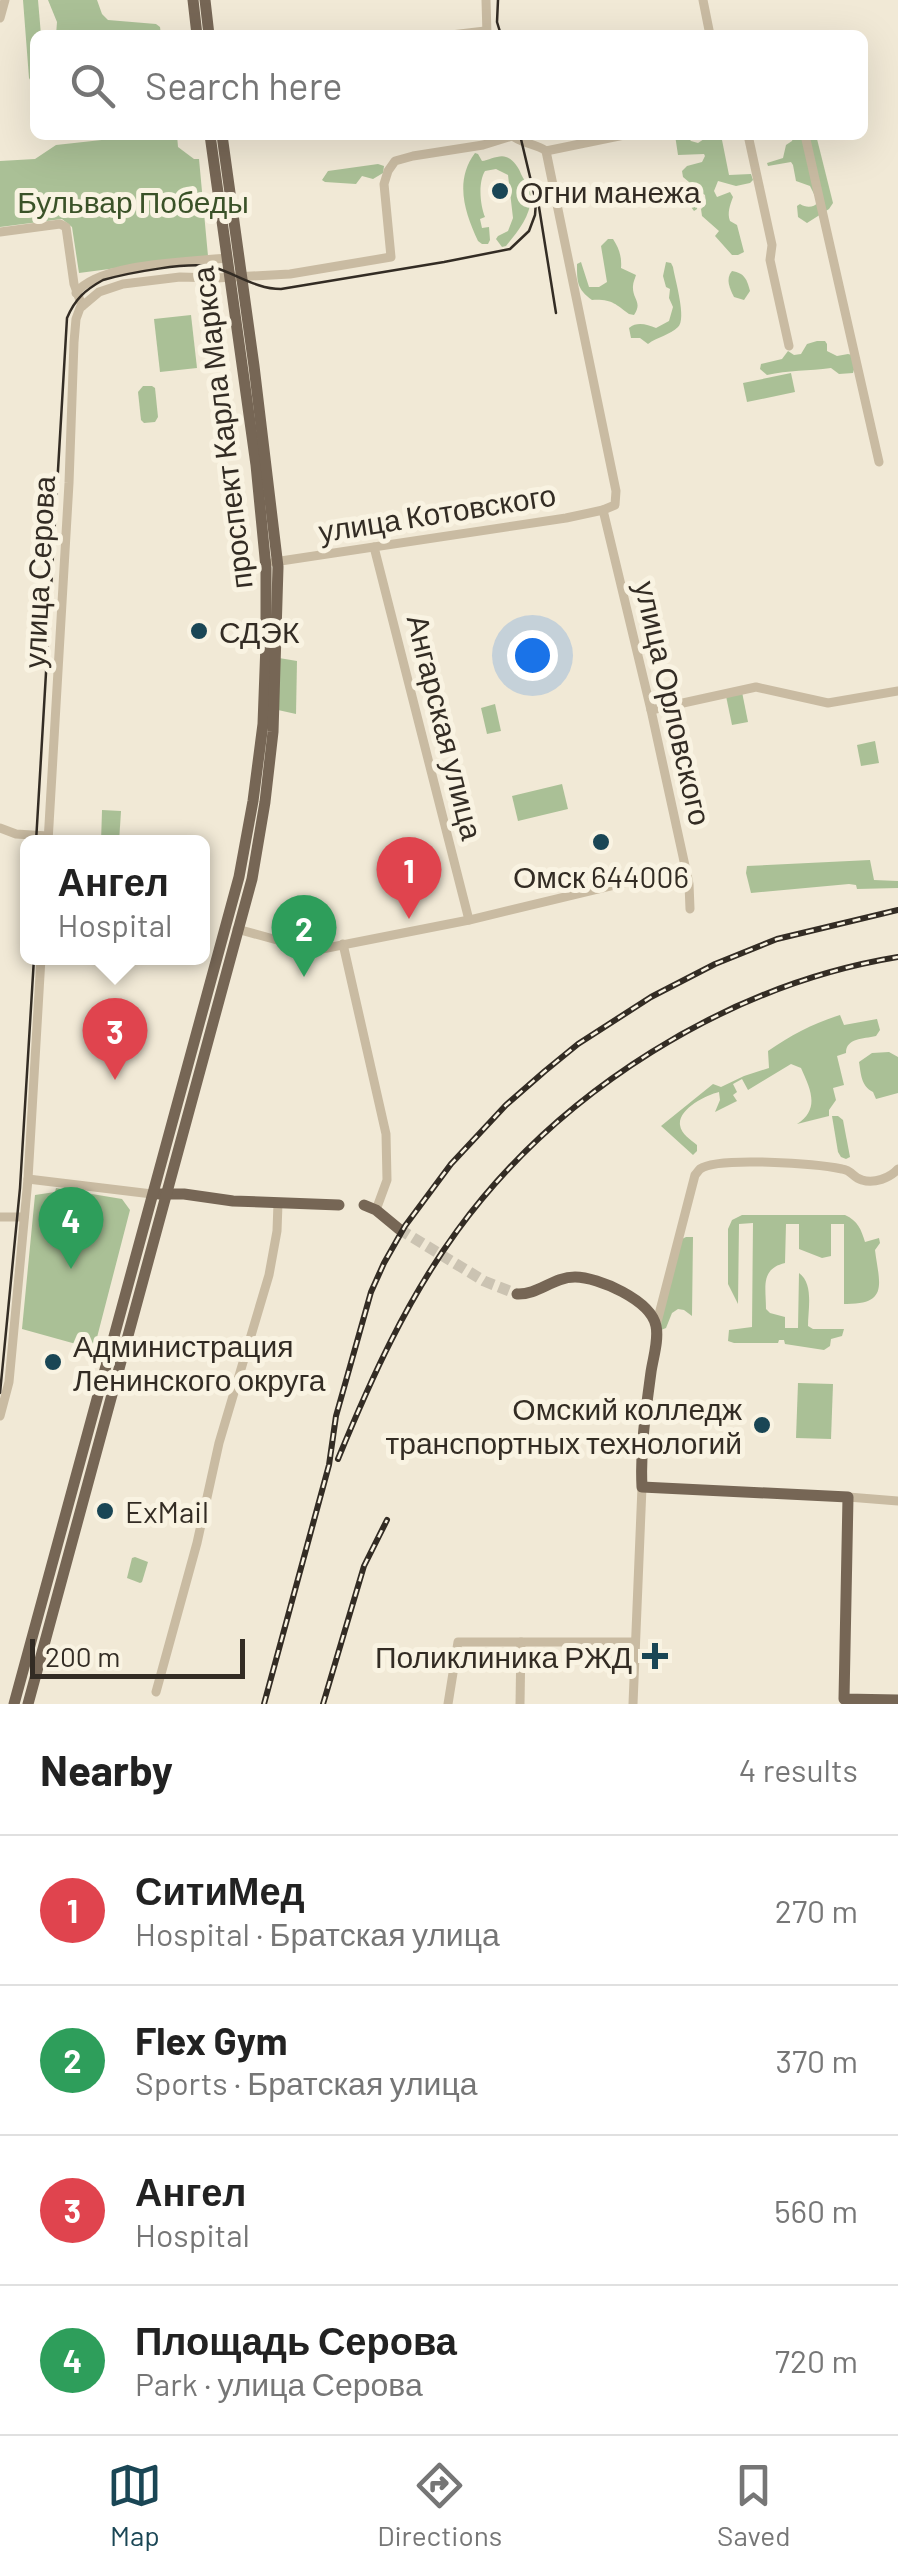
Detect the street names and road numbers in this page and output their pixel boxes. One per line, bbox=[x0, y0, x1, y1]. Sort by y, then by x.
street label: проспект Карла Маркса bbox=[183, 264, 259, 591]
street label: улица Серова bbox=[15, 475, 61, 669]
street label: улица Котовского bbox=[316, 475, 558, 549]
street label: улица Орловского bbox=[628, 577, 720, 829]
street label: Ангарская улица bbox=[401, 611, 491, 843]

